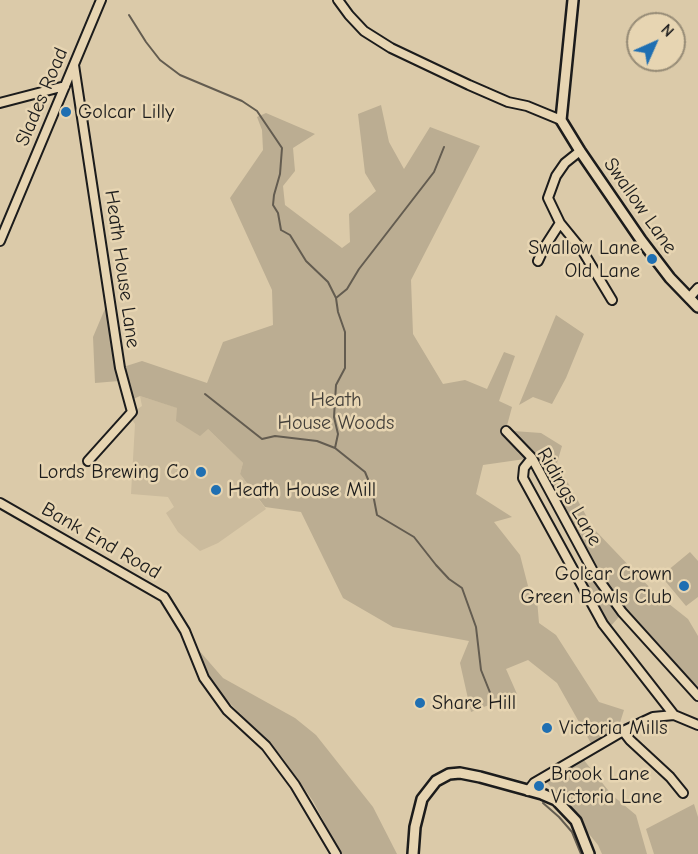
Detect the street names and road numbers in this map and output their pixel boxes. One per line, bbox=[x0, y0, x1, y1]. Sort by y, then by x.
street label: Slades Road bbox=[11, 44, 73, 150]
street label: Swallow Lane bbox=[598, 153, 682, 259]
street label: Heath House Lane bbox=[99, 189, 145, 349]
street label: Ridings Lane bbox=[531, 444, 607, 550]
street label: Bank End Road bbox=[37, 497, 165, 585]

